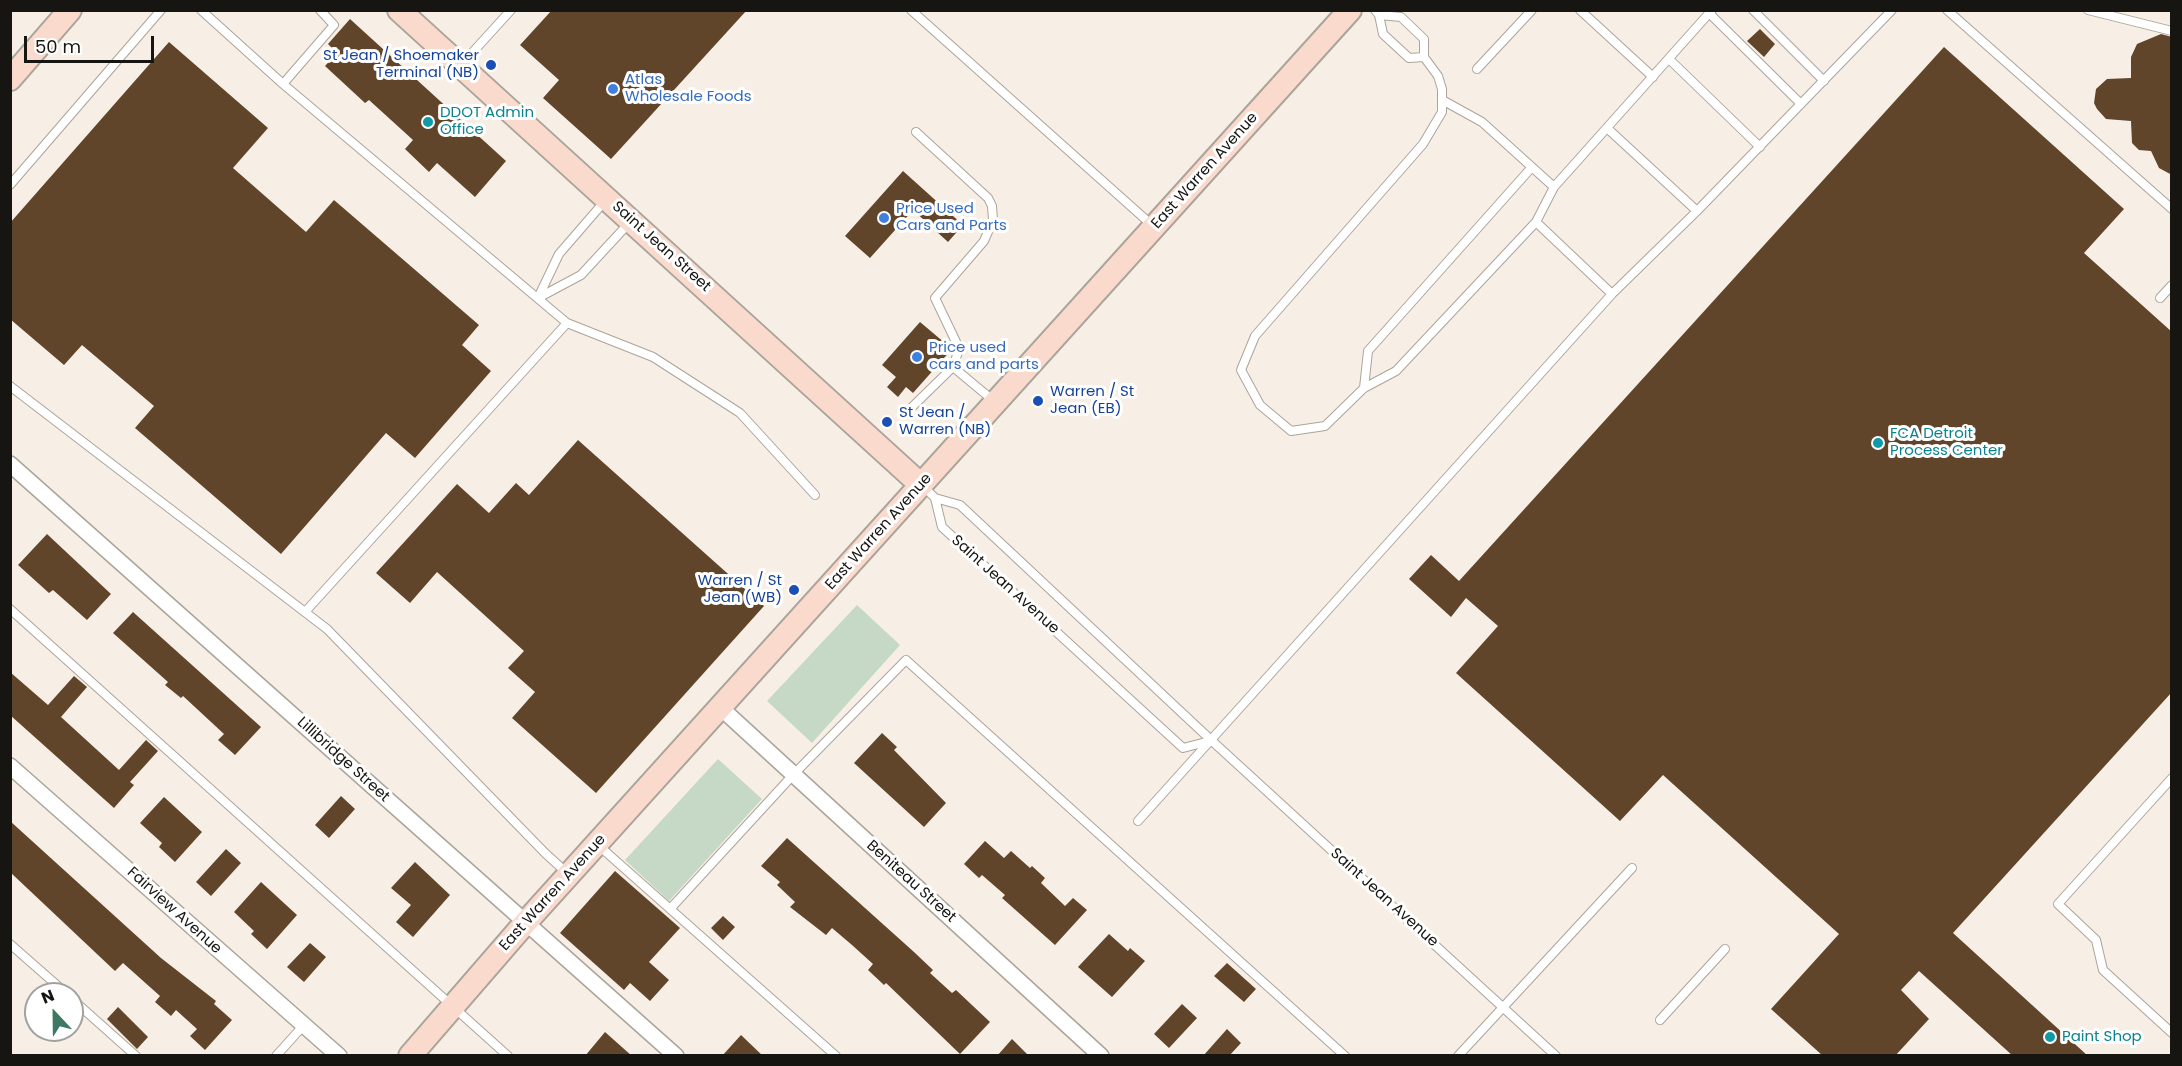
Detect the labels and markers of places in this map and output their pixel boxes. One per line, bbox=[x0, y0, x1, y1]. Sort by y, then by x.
place label: St Jean / Shoemaker Terminal (NB) bbox=[323, 47, 479, 82]
marker: St Jean / Shoemaker Terminal (NB) bbox=[484, 58, 498, 72]
place label: Atlas Wholesale Foods bbox=[625, 71, 752, 106]
marker: Atlas Wholesale Foods bbox=[606, 82, 620, 96]
place label: DDOT Admin Office bbox=[440, 104, 534, 139]
marker: DDOT Admin Office bbox=[421, 115, 435, 129]
place label: Price Used Cars and Parts bbox=[896, 200, 1007, 235]
marker: Price Used Cars and Parts bbox=[877, 211, 891, 225]
place label: Price used cars and parts bbox=[929, 339, 1039, 374]
marker: Price used cars and parts bbox=[910, 350, 924, 364]
place label: Warren / St Jean (EB) bbox=[1050, 383, 1134, 418]
marker: Warren / St Jean (EB) bbox=[1031, 394, 1045, 408]
place label: St Jean / Warren (NB) bbox=[899, 404, 991, 439]
marker: St Jean / Warren (NB) bbox=[880, 415, 894, 429]
place label: FCA Detroit Process Center bbox=[1890, 425, 2003, 460]
marker: FCA Detroit Process Center bbox=[1871, 436, 1885, 450]
place label: Warren / St Jean (WB) bbox=[698, 572, 782, 607]
marker: Warren / St Jean (WB) bbox=[787, 583, 801, 597]
place label: Paint Shop bbox=[2062, 1028, 2142, 1046]
marker: Paint Shop bbox=[2043, 1030, 2057, 1044]

